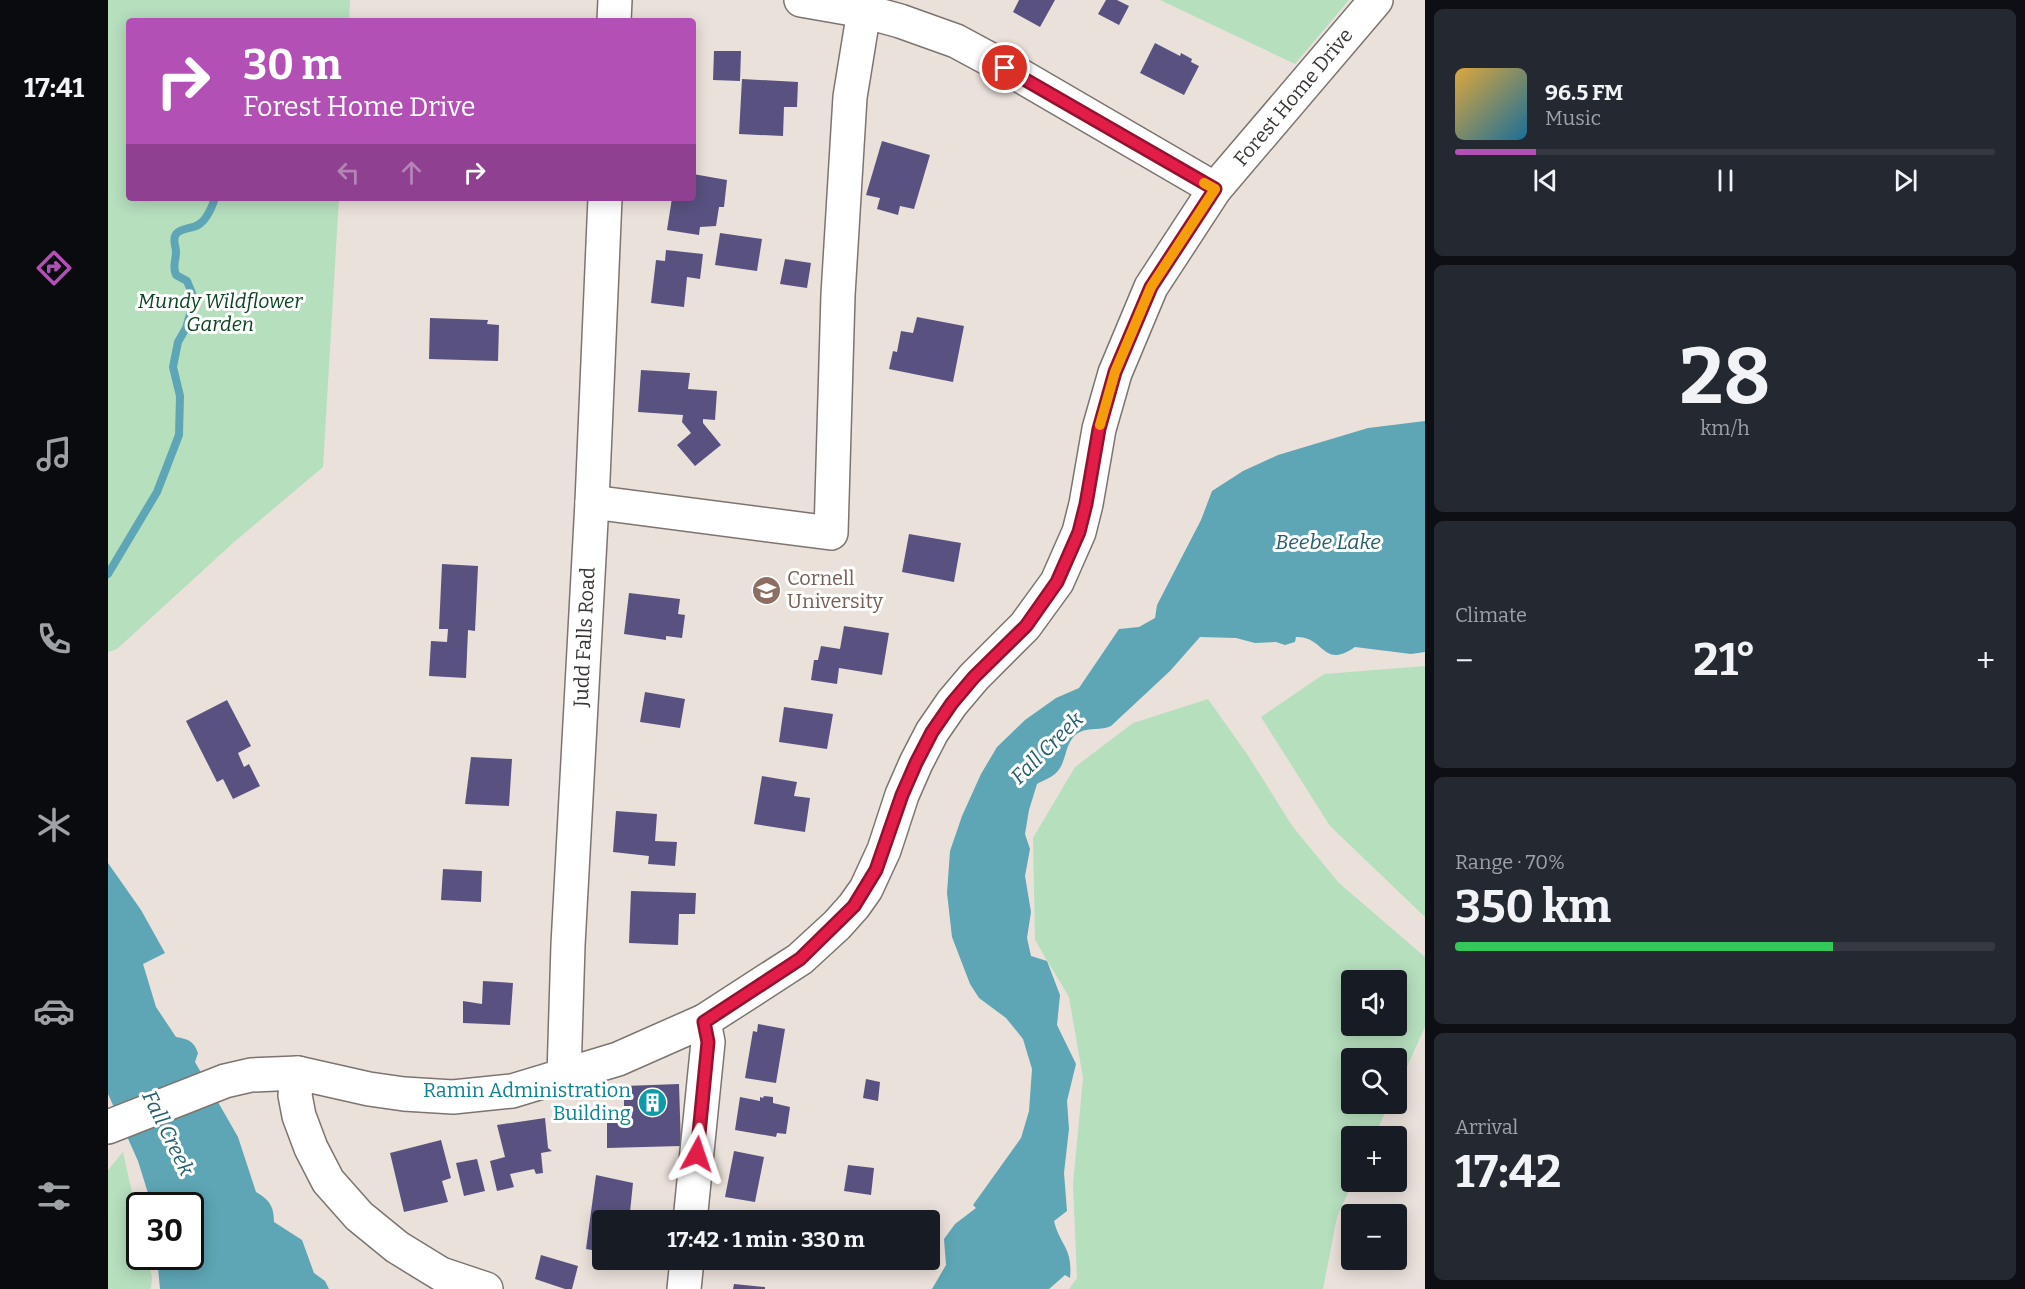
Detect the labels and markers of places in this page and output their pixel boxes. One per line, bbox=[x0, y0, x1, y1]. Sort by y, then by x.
pin bbox=[979, 42, 1030, 93]
place label: Cornell University bbox=[787, 566, 883, 613]
school or university icon: Cornell University bbox=[750, 574, 782, 606]
place label: Ramin Administration Building bbox=[423, 1078, 631, 1125]
building icon: Ramin Administration Building bbox=[636, 1086, 668, 1118]

